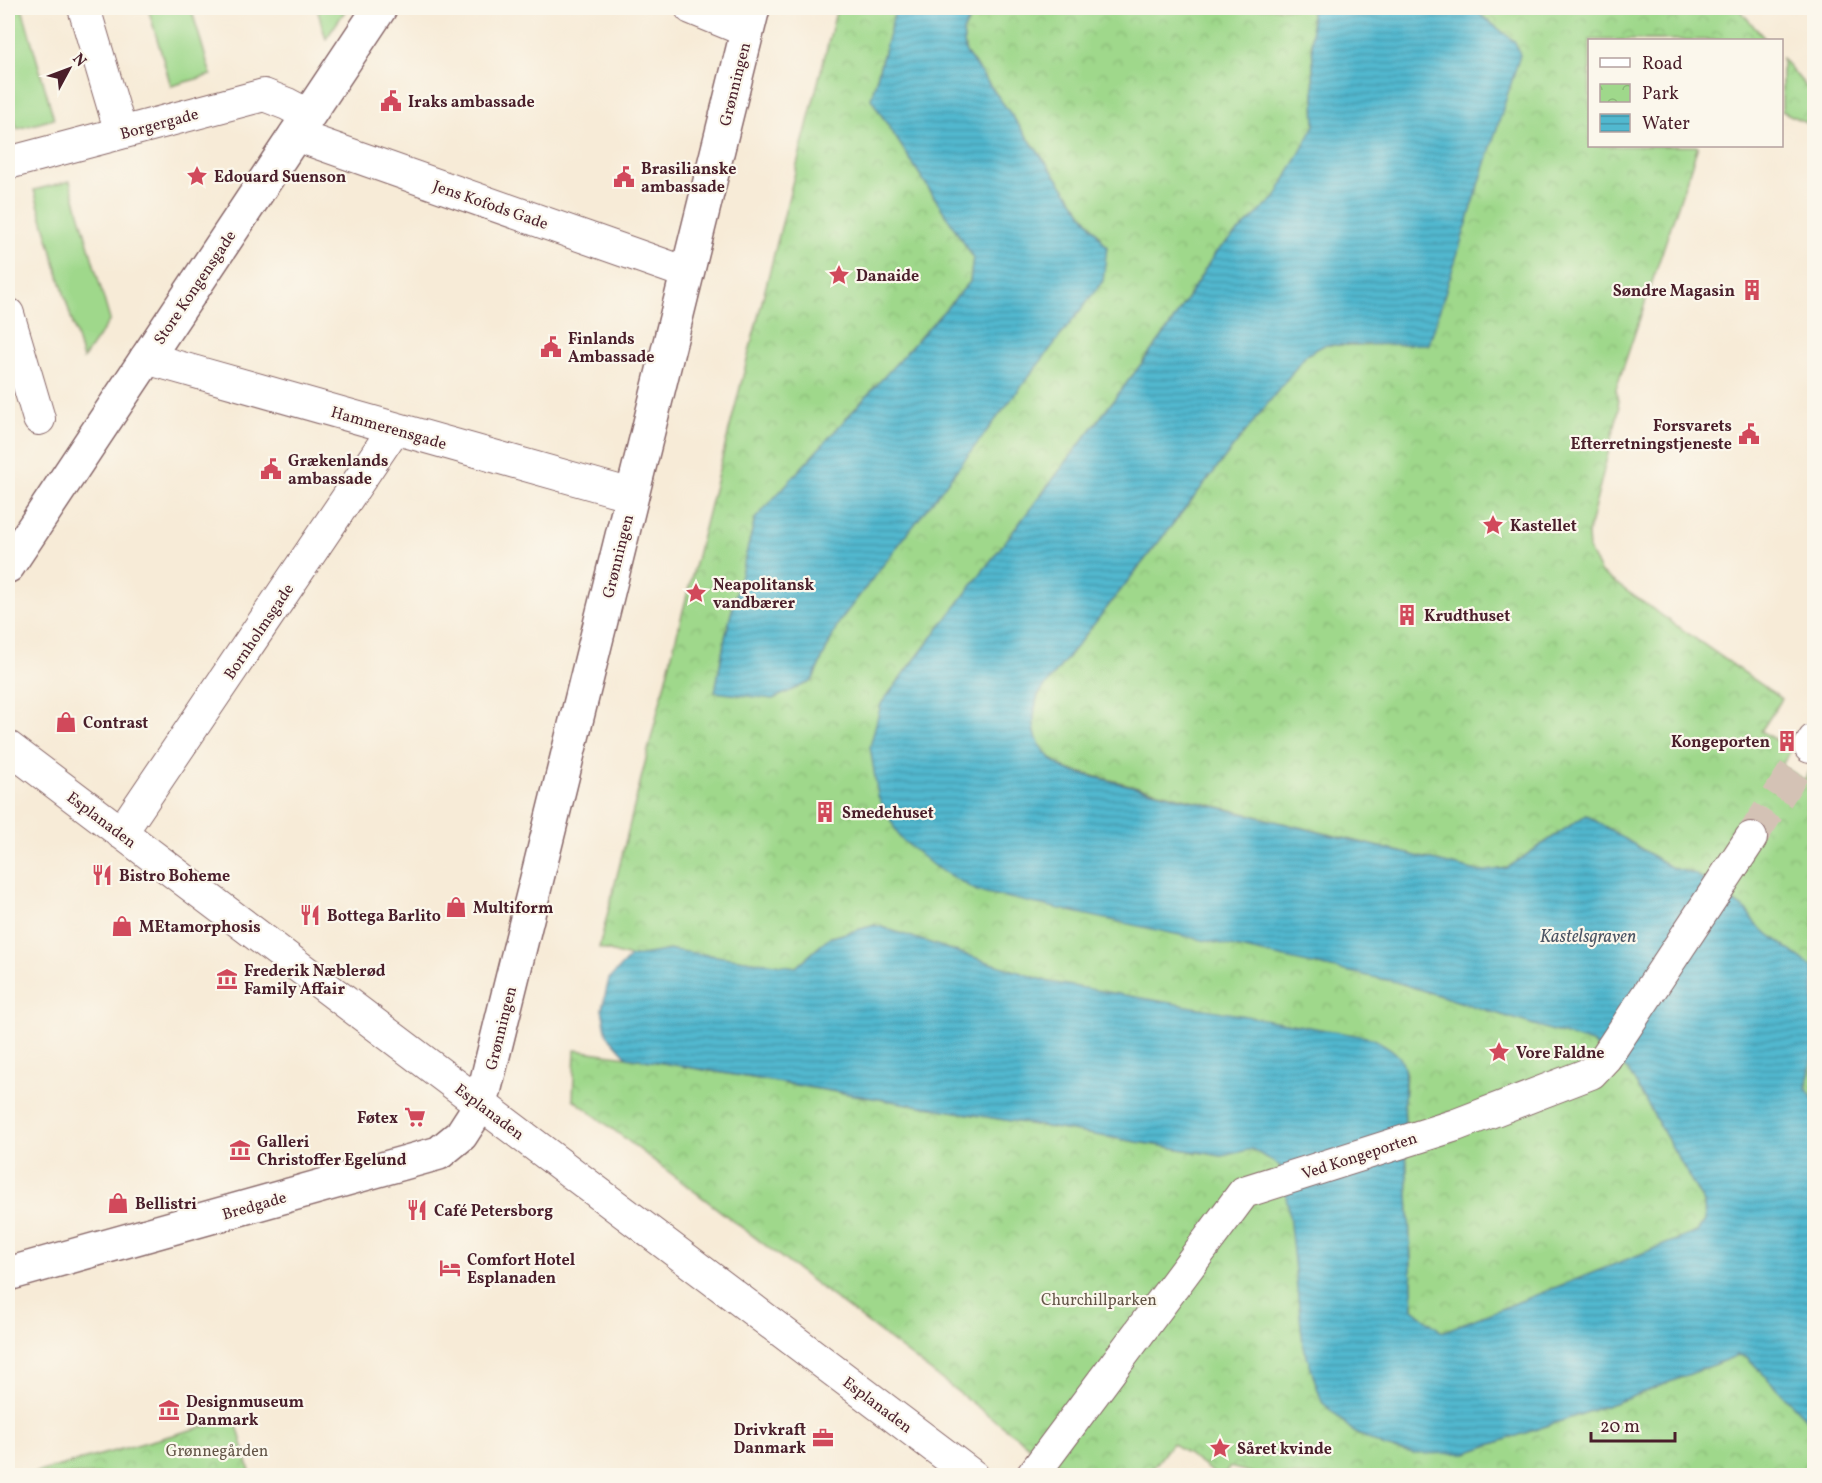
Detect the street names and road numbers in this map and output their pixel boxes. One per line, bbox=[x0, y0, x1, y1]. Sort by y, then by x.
street label: Grønningen bbox=[715, 40, 757, 129]
street label: Borgergade bbox=[118, 104, 201, 146]
street label: Jens Kofods Gade bbox=[430, 176, 551, 236]
street label: Store Kongensgade bbox=[149, 227, 242, 350]
street label: Hammerensgade bbox=[328, 402, 449, 456]
street label: Grønningen bbox=[598, 512, 640, 601]
street label: Bornholmsgade bbox=[219, 580, 300, 684]
street label: Esplanaden bbox=[61, 787, 140, 854]
street label: Grønningen bbox=[481, 984, 523, 1073]
street label: Esplanaden bbox=[449, 1079, 528, 1146]
street label: Ved Kongeporten bbox=[1299, 1128, 1420, 1186]
street label: Bredgade bbox=[220, 1187, 289, 1227]
street label: Esplanaden bbox=[837, 1372, 916, 1439]

